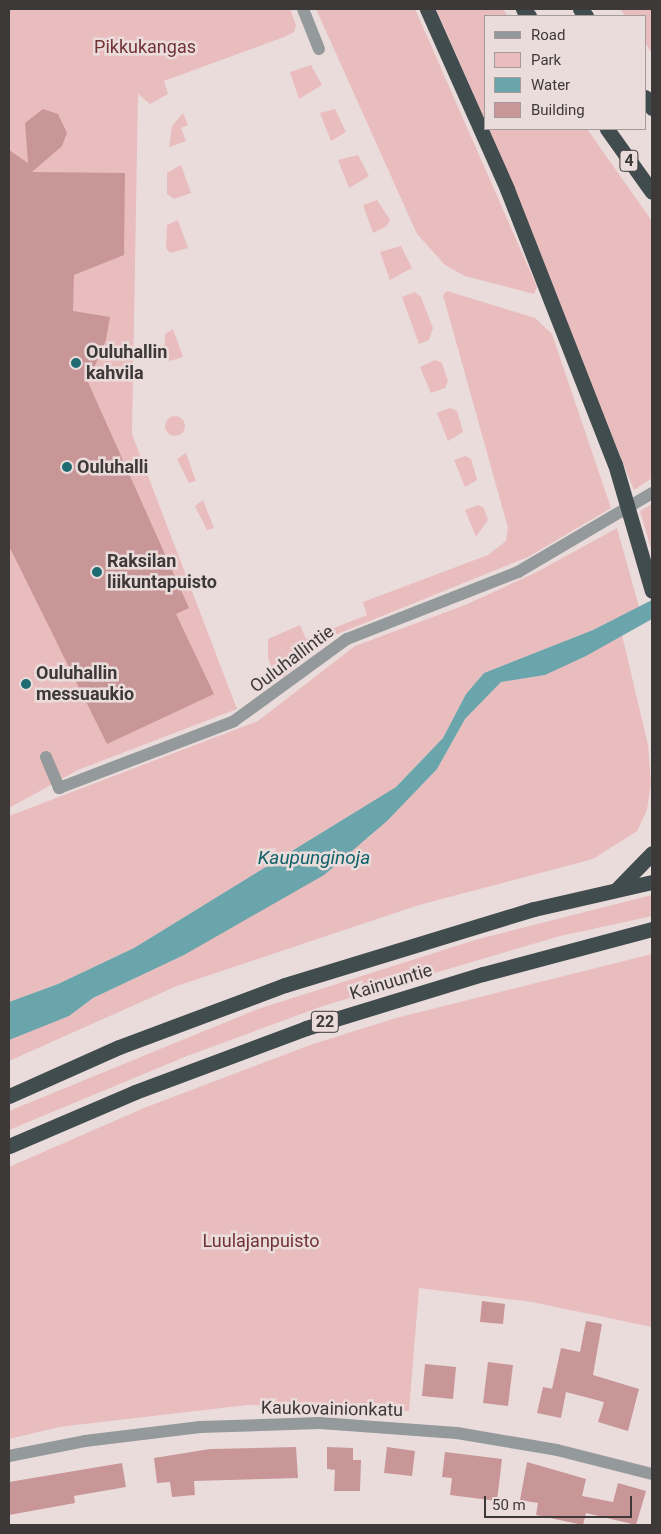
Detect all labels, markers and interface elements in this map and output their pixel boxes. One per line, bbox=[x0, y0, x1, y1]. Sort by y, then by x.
legend bbox=[483, 15, 646, 130]
text: Road bbox=[531, 26, 565, 44]
park label: Pikkukangas bbox=[94, 36, 196, 58]
text: Park bbox=[531, 51, 561, 69]
text: Water bbox=[531, 76, 570, 94]
text: Building bbox=[531, 101, 585, 119]
road number: 4 bbox=[619, 148, 639, 175]
place label: Ouluhallin kahvila bbox=[86, 342, 167, 384]
marker: Ouluhallin kahvila bbox=[70, 357, 82, 369]
place label: Ouluhalli bbox=[77, 456, 148, 478]
marker: Ouluhalli bbox=[61, 461, 73, 473]
place label: Raksilan liikuntapuisto bbox=[107, 551, 217, 594]
marker: Raksilan liikuntapuisto bbox=[91, 566, 103, 578]
street label: Ouluhallintie bbox=[246, 621, 338, 697]
place label: Ouluhallin messuaukio bbox=[36, 663, 134, 706]
marker: Ouluhallin messuaukio bbox=[20, 678, 32, 690]
water label: Kaupunginoja bbox=[258, 847, 370, 869]
street label: Kainuuntie bbox=[347, 959, 435, 1005]
road number: 22 bbox=[310, 1009, 340, 1036]
park label: Luulajanpuisto bbox=[202, 1230, 320, 1252]
street label: Kaukovainionkatu bbox=[261, 1397, 403, 1421]
scale bar bbox=[486, 1486, 634, 1518]
text: 50 m bbox=[492, 1496, 526, 1514]

